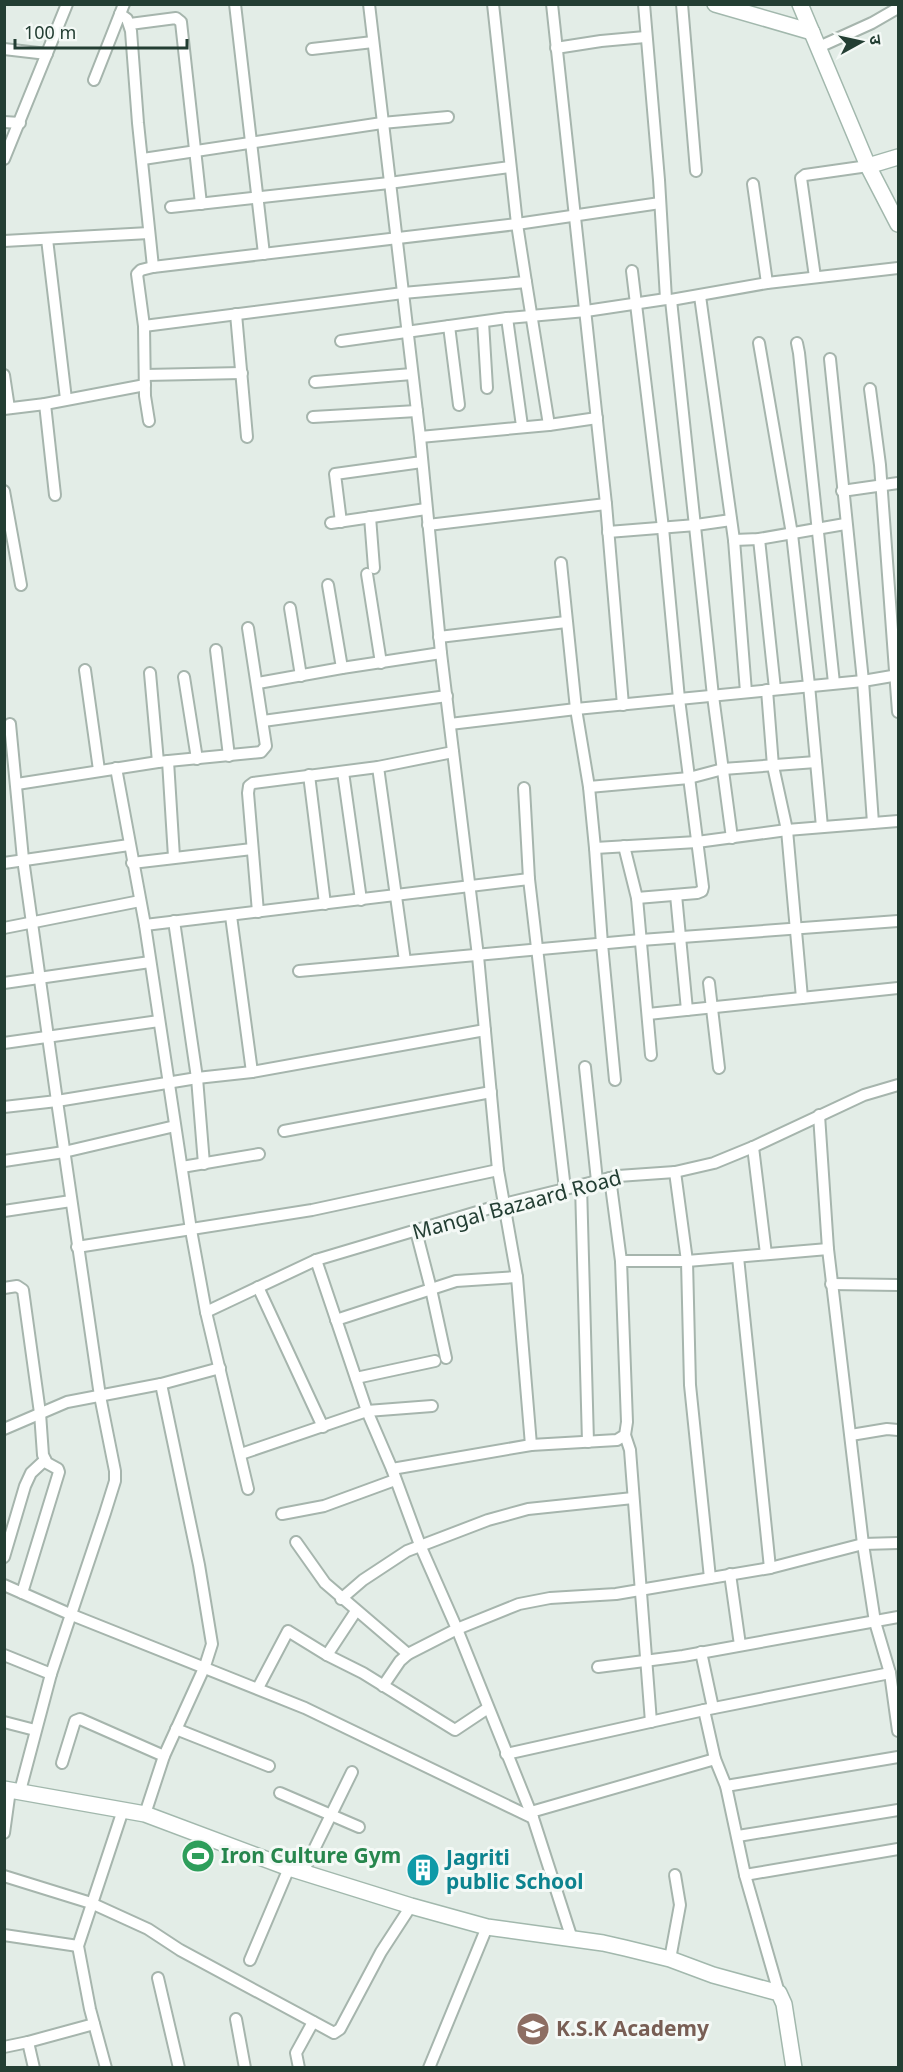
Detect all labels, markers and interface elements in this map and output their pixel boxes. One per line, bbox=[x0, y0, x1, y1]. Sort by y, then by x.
scale bar bbox=[15, 12, 188, 50]
north arrow bbox=[831, 12, 891, 72]
text: 100 m bbox=[24, 20, 76, 44]
text: उ bbox=[864, 34, 887, 47]
street label: Mangal Bazaard Road bbox=[409, 1163, 624, 1245]
sports icon: Iron Culture Gym bbox=[180, 1838, 216, 1874]
place label: Iron Culture Gym bbox=[221, 1841, 401, 1869]
place label: Jagriti public School bbox=[444, 1843, 584, 1895]
building icon: Jagriti public School bbox=[405, 1852, 441, 1888]
school or university icon: K.S.K Academy bbox=[515, 2011, 551, 2047]
place label: K.S.K Academy bbox=[556, 2014, 709, 2042]

